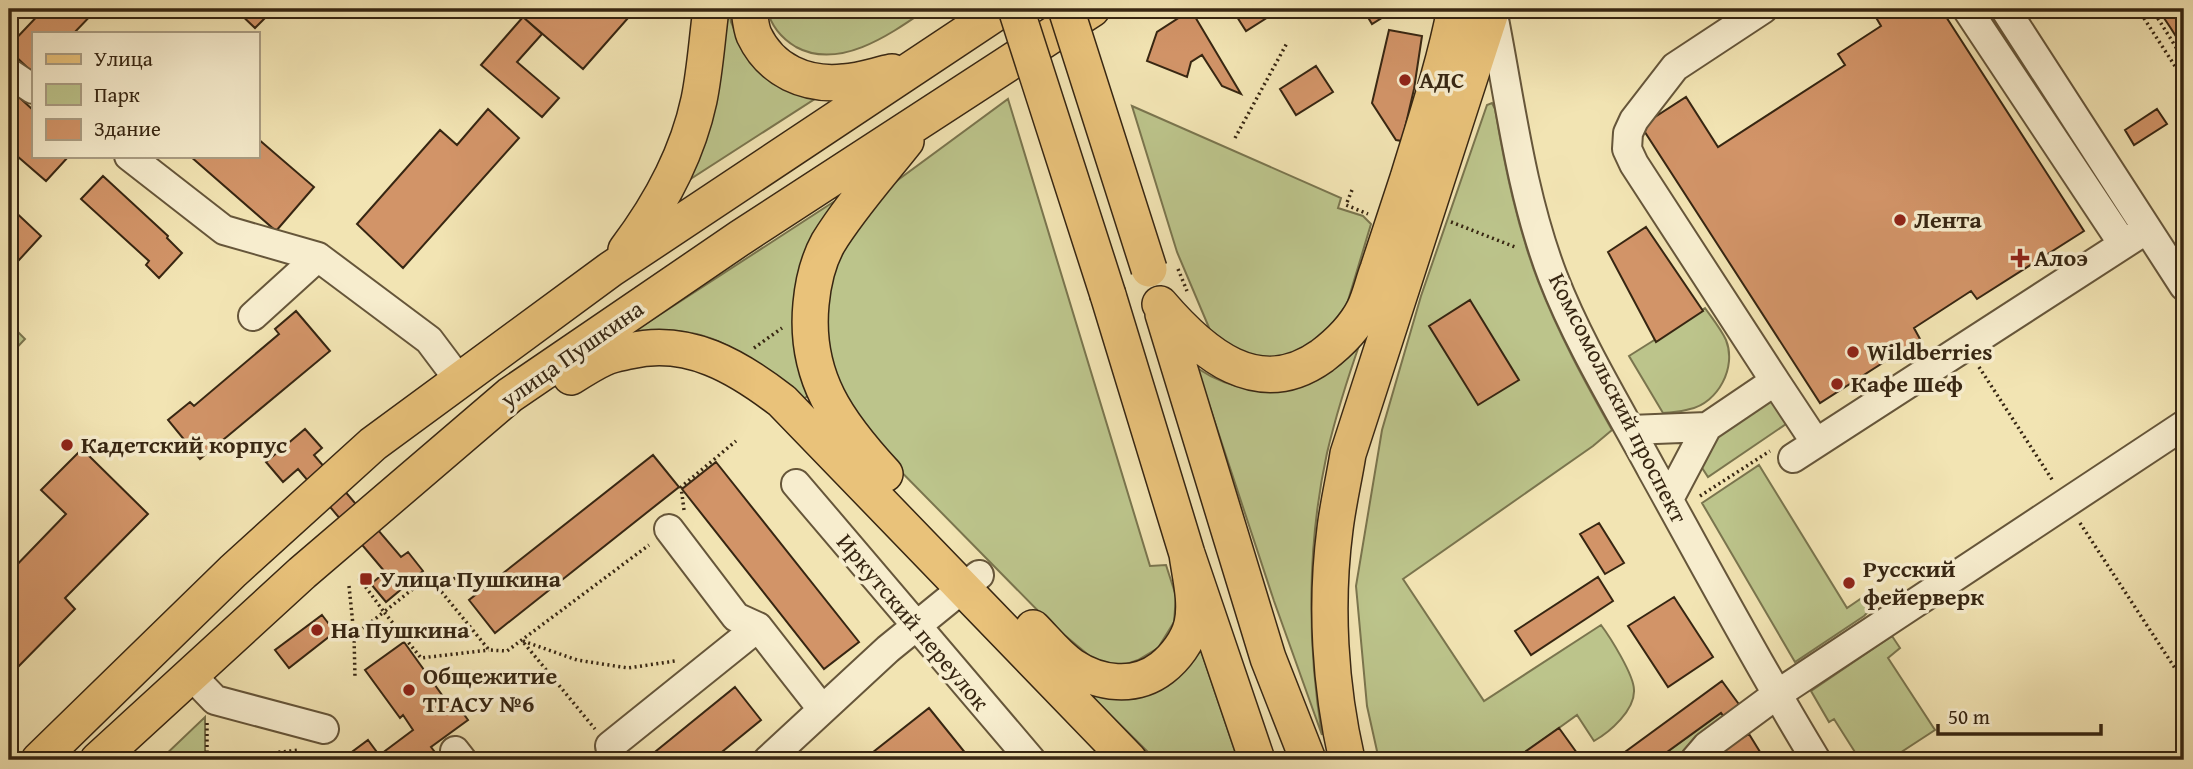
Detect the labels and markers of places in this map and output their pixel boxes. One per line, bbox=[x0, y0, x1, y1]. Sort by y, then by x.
place label: АДС bbox=[1419, 62, 1465, 97]
marker: АДС bbox=[1397, 72, 1413, 88]
place label: Лента bbox=[1914, 202, 1982, 237]
marker: Лента bbox=[1892, 212, 1908, 228]
place label: Алоэ bbox=[2034, 240, 2088, 275]
marker: Алоэ bbox=[2012, 250, 2028, 266]
place label: Wildberries bbox=[1867, 334, 1993, 369]
marker: Wildberries bbox=[1845, 344, 1861, 360]
place label: Кафе Шеф bbox=[1851, 366, 1963, 401]
marker: Кафе Шеф bbox=[1829, 376, 1845, 392]
place label: Кадетский корпус bbox=[81, 427, 287, 462]
marker: Кадетский корпус bbox=[59, 437, 75, 453]
place label: Русский фейерверк bbox=[1863, 551, 1984, 614]
place label: Улица Пушкина bbox=[380, 561, 562, 596]
marker: Улица Пушкина bbox=[358, 571, 374, 587]
marker: Русский фейерверк bbox=[1841, 575, 1857, 591]
place label: На Пушкина bbox=[331, 612, 470, 647]
marker: На Пушкина bbox=[309, 622, 325, 638]
place label: Общежитие ТГАСУ №6 bbox=[423, 658, 557, 721]
marker: Общежитие ТГАСУ №6 bbox=[401, 682, 417, 698]

